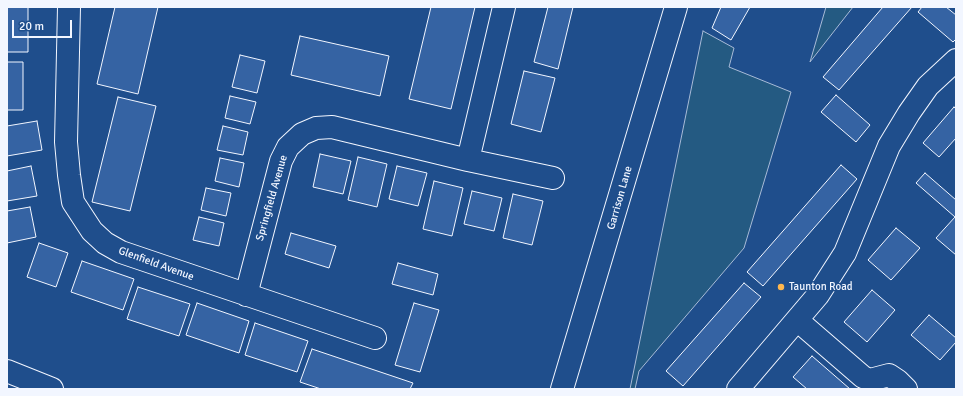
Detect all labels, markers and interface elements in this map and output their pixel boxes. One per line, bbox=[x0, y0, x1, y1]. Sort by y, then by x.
scale bar bbox=[14, 12, 74, 38]
text: 20 m bbox=[19, 19, 44, 34]
street label: Springfield Avenue bbox=[253, 154, 291, 242]
street label: Garrison Lane bbox=[605, 165, 635, 231]
street label: Glenfield Avenue bbox=[116, 244, 196, 284]
place label: Taunton Road bbox=[789, 280, 853, 294]
marker: Taunton Road bbox=[776, 282, 786, 292]

